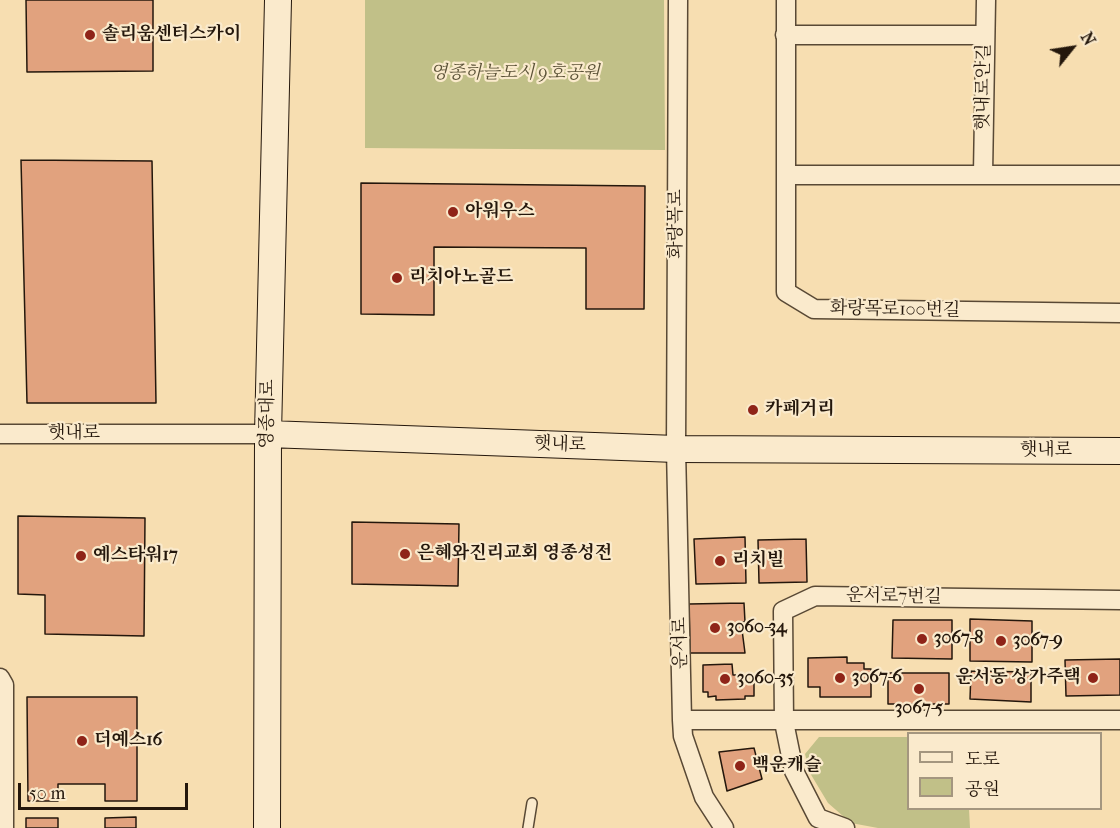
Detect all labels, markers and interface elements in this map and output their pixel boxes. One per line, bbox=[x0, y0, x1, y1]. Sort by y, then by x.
north arrow bbox=[1042, 18, 1102, 78]
place label: 솔리움센터스카이 bbox=[102, 24, 241, 46]
marker: 솔리움센터스카이 bbox=[83, 28, 97, 42]
text: N bbox=[1077, 29, 1099, 49]
street label: 햇내로안길 bbox=[972, 43, 996, 131]
park label: 영종하늘도시 9호공원 bbox=[430, 63, 600, 85]
street label: 화랑목로 bbox=[666, 189, 688, 259]
place label: 아워우스 bbox=[465, 201, 535, 223]
marker: 아워우스 bbox=[446, 205, 460, 219]
place label: 리치아노골드 bbox=[409, 267, 513, 289]
marker: 리치아노골드 bbox=[390, 271, 404, 285]
street label: 화랑목로100번길 bbox=[830, 298, 960, 322]
street label: 영종대로 bbox=[257, 379, 279, 449]
place label: 카페거리 bbox=[765, 399, 835, 421]
marker: 카페거리 bbox=[746, 403, 760, 417]
street label: 햇내로 bbox=[48, 423, 100, 445]
street label: 햇내로 bbox=[534, 433, 586, 457]
street label: 햇내로 bbox=[1020, 440, 1072, 462]
place label: 은혜와진리교회 영종성전 bbox=[417, 543, 612, 565]
place label: 예스타워17 bbox=[93, 545, 178, 567]
marker: 은혜와진리교회 영종성전 bbox=[398, 547, 412, 561]
marker: 예스타워17 bbox=[74, 549, 88, 563]
place label: 리치빌 bbox=[732, 550, 784, 572]
marker: 리치빌 bbox=[713, 554, 727, 568]
street label: 운서로7번길 bbox=[846, 585, 942, 609]
street label: 운서로 bbox=[670, 617, 692, 669]
place label: 3060-34 bbox=[727, 617, 787, 639]
marker: 3060-34 bbox=[708, 621, 722, 635]
place label: 3067-8 bbox=[934, 628, 983, 650]
place label: 3067-9 bbox=[1013, 630, 1063, 652]
marker: 3067-8 bbox=[915, 632, 929, 646]
marker: 3067-9 bbox=[994, 634, 1008, 648]
place label: 3067-6 bbox=[852, 667, 902, 689]
place label: 운서동 상가주택 bbox=[955, 667, 1081, 689]
place label: 3060-35 bbox=[737, 668, 794, 690]
marker: 3067-6 bbox=[833, 671, 847, 685]
marker: 운서동 상가주택 bbox=[1086, 671, 1100, 685]
marker: 3060-35 bbox=[718, 672, 732, 686]
marker: 3067-5 bbox=[912, 682, 926, 696]
place label: 3067-5 bbox=[895, 698, 943, 720]
place label: 더예스16 bbox=[94, 730, 162, 752]
legend bbox=[907, 732, 1102, 810]
marker: 더예스16 bbox=[75, 734, 89, 748]
text: 도로 bbox=[965, 749, 1000, 770]
place label: 백운캐슬 bbox=[752, 755, 822, 777]
marker: 백운캐슬 bbox=[733, 759, 747, 773]
scale bar bbox=[21, 771, 190, 809]
text: 공원 bbox=[965, 779, 1000, 800]
text: 50 m bbox=[29, 783, 65, 804]

